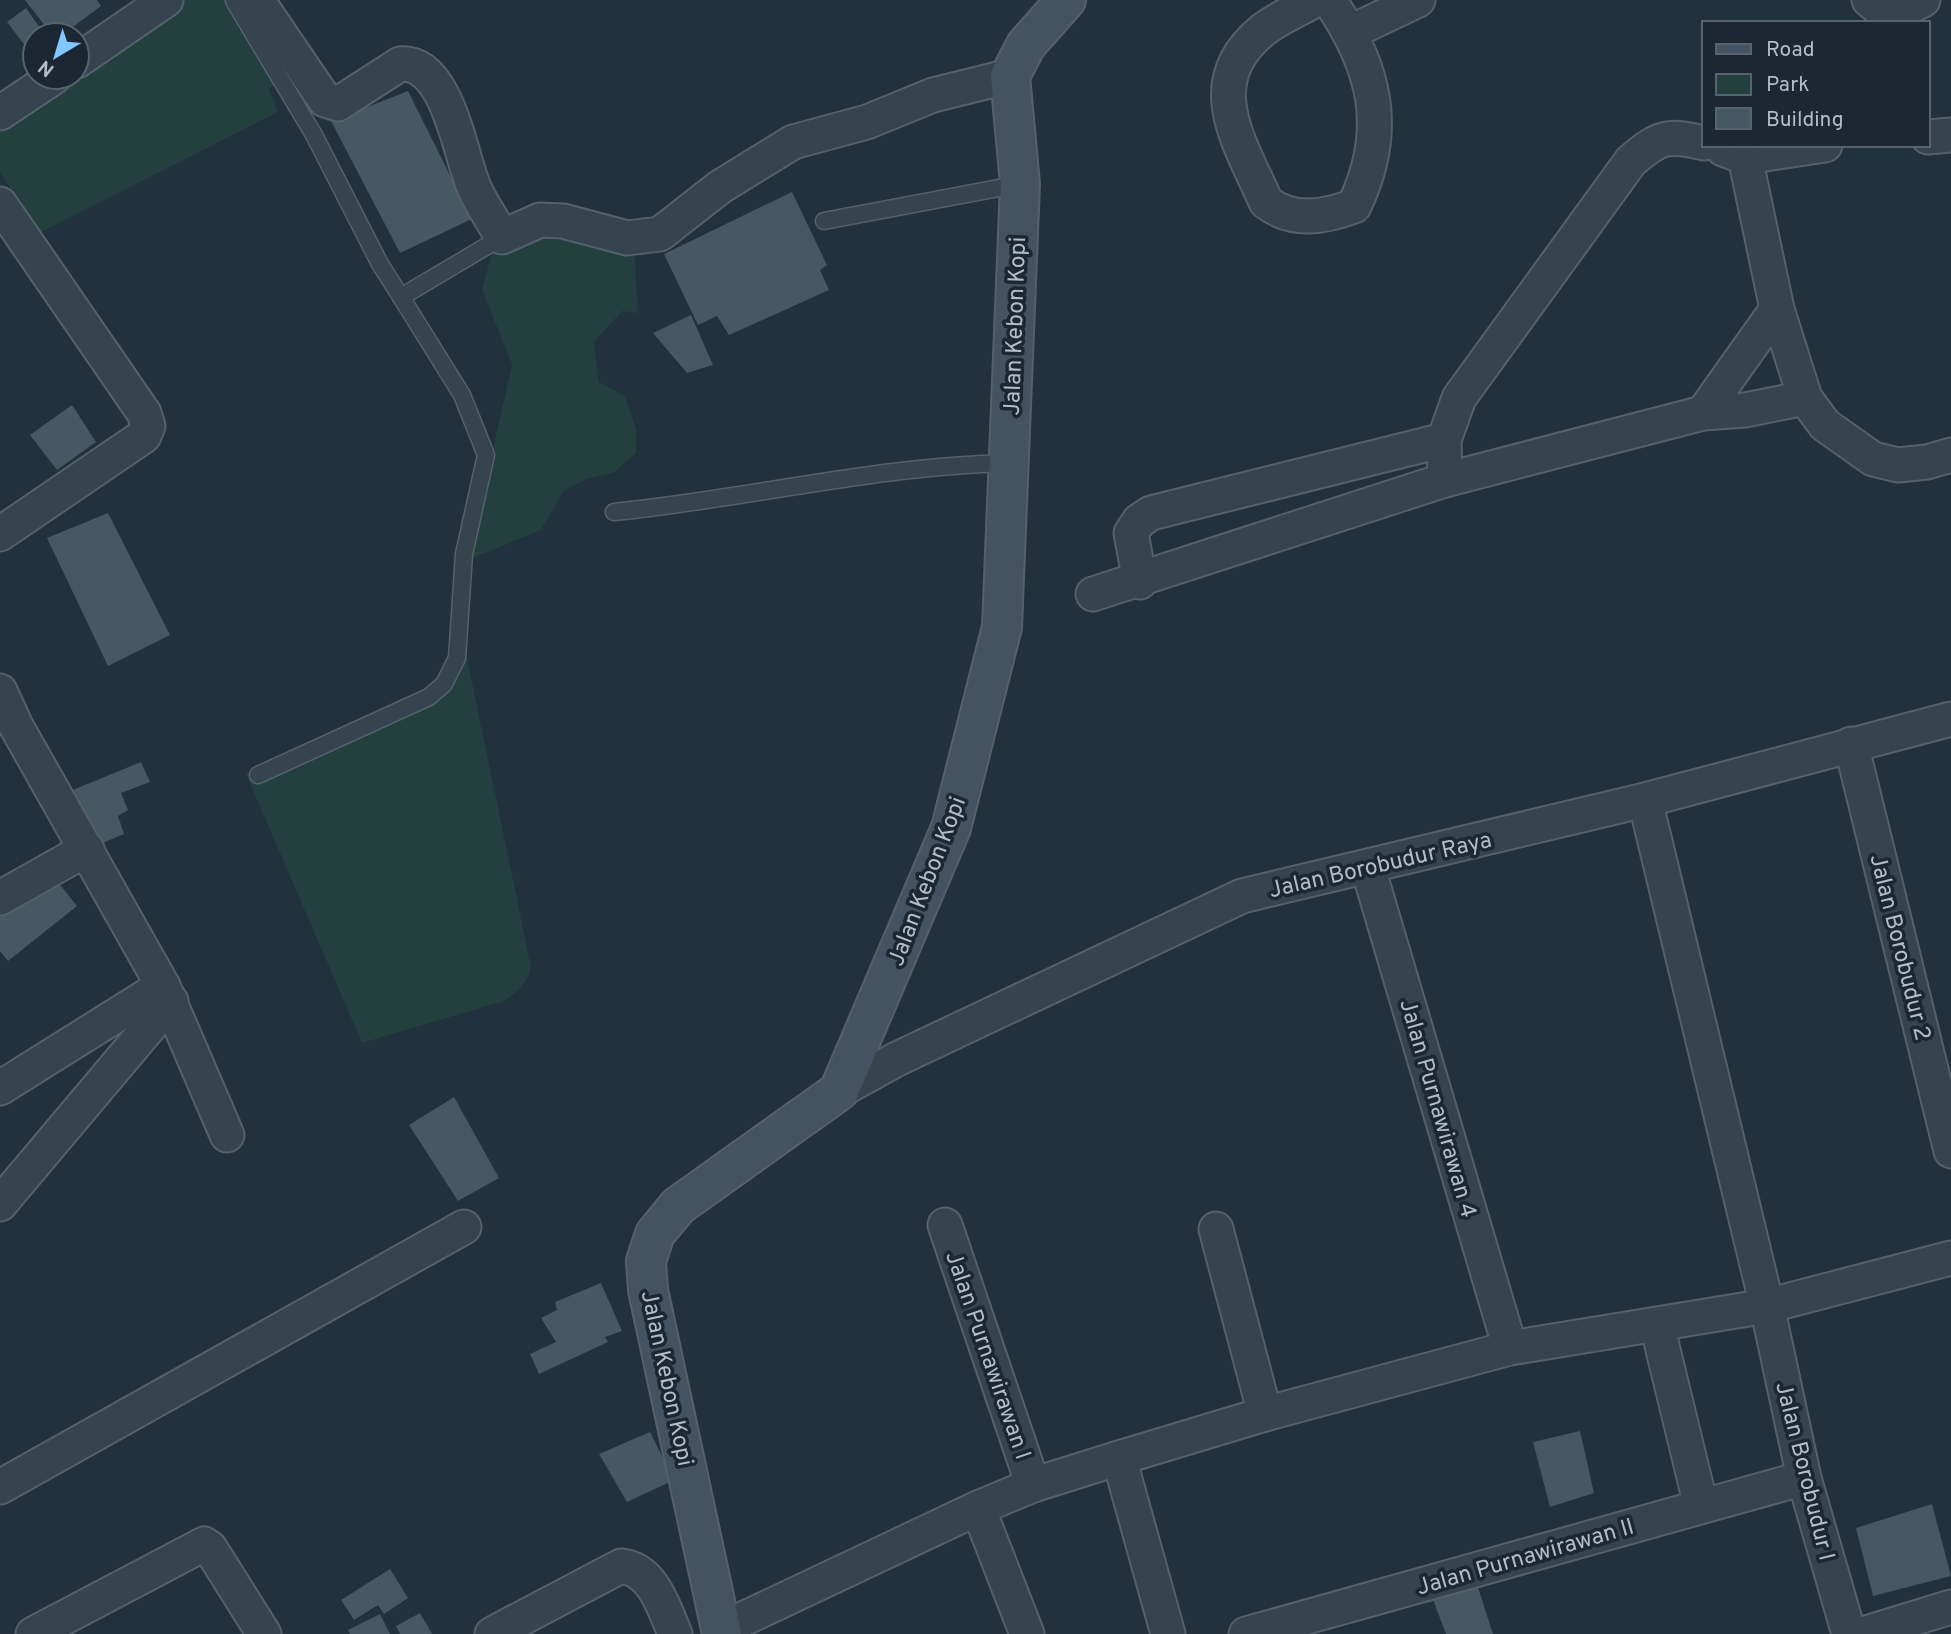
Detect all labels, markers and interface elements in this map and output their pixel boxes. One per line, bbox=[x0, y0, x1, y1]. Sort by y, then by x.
north arrow bbox=[21, 21, 91, 91]
legend bbox=[1702, 21, 1930, 147]
text: Road bbox=[1766, 37, 1815, 64]
text: N bbox=[34, 54, 60, 81]
text: Park bbox=[1766, 72, 1809, 99]
text: Building bbox=[1766, 107, 1844, 134]
street label: Jalan Kebon Kopi bbox=[999, 236, 1034, 416]
street label: Jalan Kebon Kopi bbox=[883, 793, 974, 971]
street label: Jalan Borobudur Raya bbox=[1266, 827, 1495, 906]
street label: Jalan Borobudur 2 bbox=[1861, 851, 1936, 1044]
street label: Jalan Purnawirawan 4 bbox=[1391, 996, 1482, 1221]
street label: Jalan Purnawirawan I bbox=[937, 1248, 1036, 1464]
street label: Jalan Kebon Kopi bbox=[633, 1288, 698, 1469]
street label: Jalan Borobudur I bbox=[1767, 1379, 1840, 1564]
street label: Jalan Purnawirawan II bbox=[1414, 1513, 1638, 1603]

